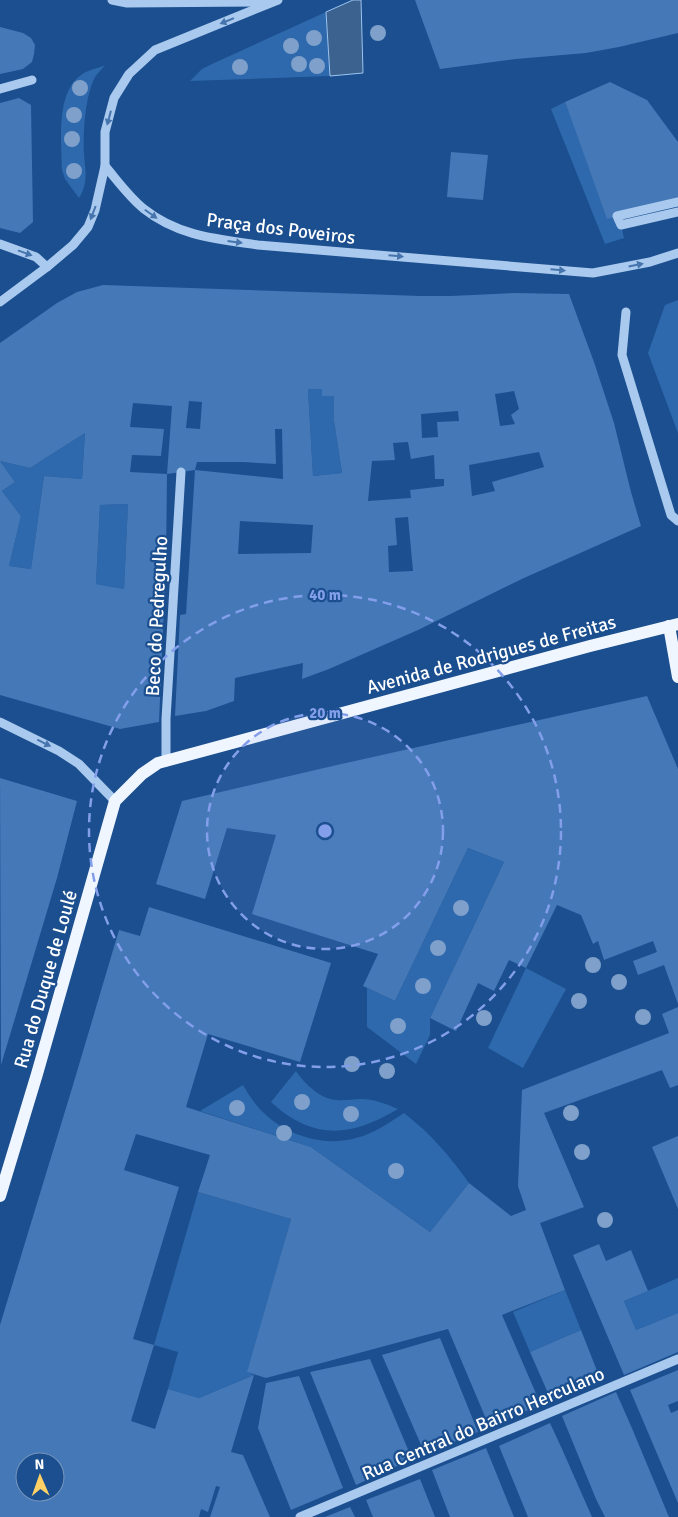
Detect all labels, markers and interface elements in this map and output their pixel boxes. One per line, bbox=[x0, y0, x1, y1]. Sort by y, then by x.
one-way arrow bbox=[220, 17, 234, 25]
one-way arrow bbox=[104, 111, 112, 126]
one-way arrow bbox=[89, 206, 97, 221]
street label: Praça dos Poveiros bbox=[205, 208, 357, 250]
one-way arrow bbox=[144, 209, 157, 219]
one-way arrow bbox=[227, 238, 243, 246]
one-way arrow bbox=[18, 249, 33, 257]
one-way arrow bbox=[389, 253, 405, 261]
one-way arrow bbox=[628, 260, 644, 268]
one-way arrow bbox=[551, 266, 567, 274]
street label: Beco do Pedregulho bbox=[141, 535, 173, 697]
text: 40 m bbox=[309, 586, 341, 604]
street label: Avenida de Rodrigues de Freitas bbox=[364, 610, 619, 700]
text: 20 m bbox=[309, 704, 341, 722]
one-way arrow bbox=[37, 739, 51, 747]
centre of rings bbox=[316, 822, 334, 840]
street label: Rua do Duque de Loulé bbox=[9, 887, 83, 1071]
street label: Rua Central do Bairro Herculano bbox=[358, 1362, 608, 1486]
north arrow bbox=[15, 1452, 65, 1502]
text: N bbox=[34, 1456, 45, 1473]

